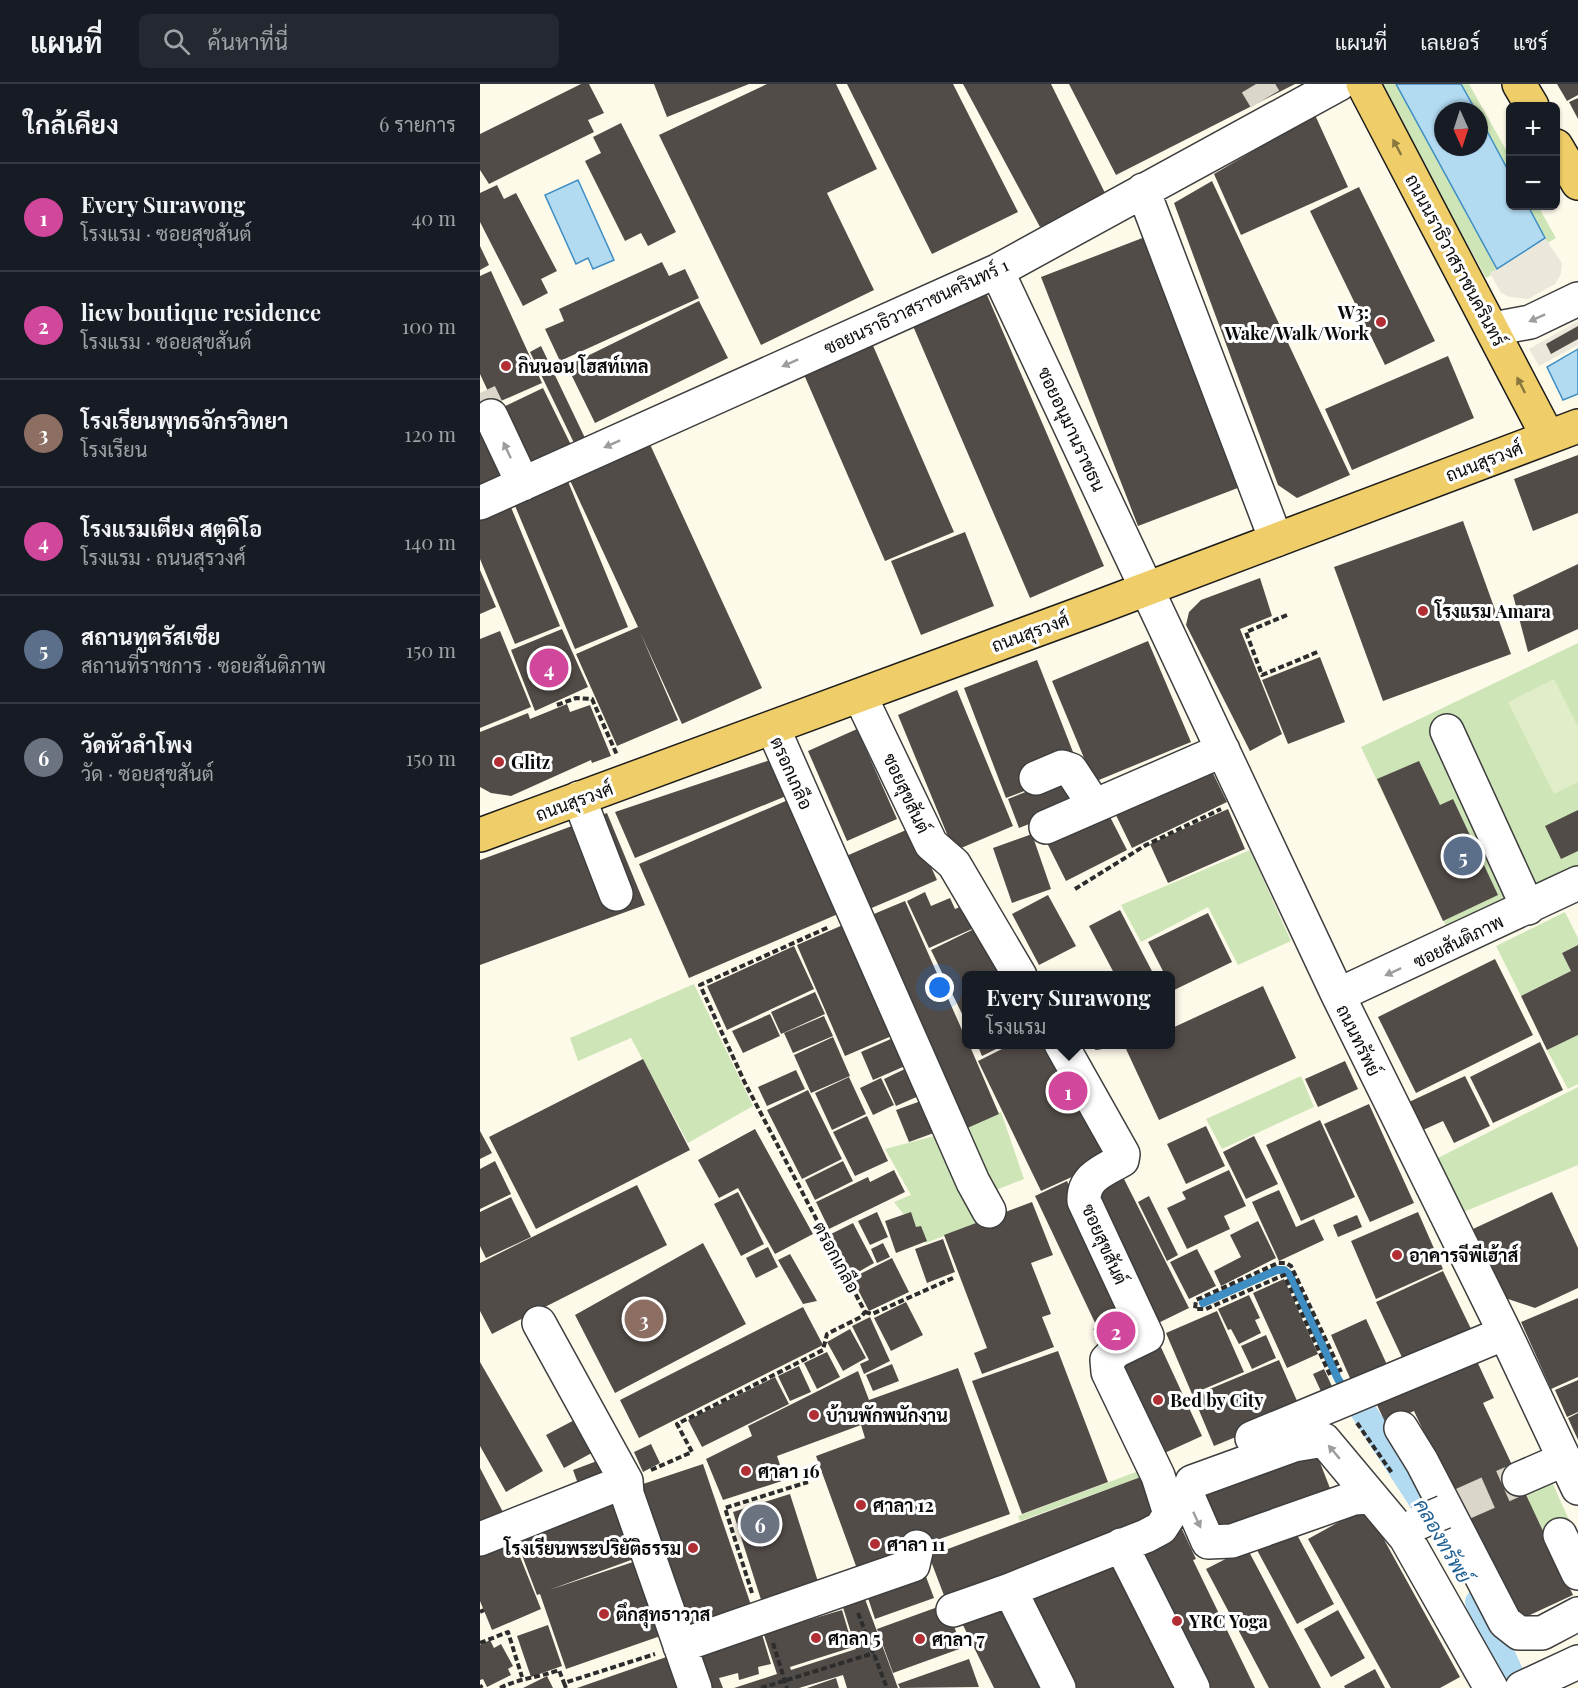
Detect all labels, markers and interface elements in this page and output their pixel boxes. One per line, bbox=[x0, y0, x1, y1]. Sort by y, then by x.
search box bbox=[139, 14, 559, 68]
text: แผนที่ bbox=[30, 23, 103, 60]
icon: search bbox=[160, 25, 193, 58]
text: ค้นหาที่นี่ bbox=[208, 26, 288, 56]
text: แผนที่ bbox=[1335, 27, 1387, 55]
text: เลเยอร์ bbox=[1420, 27, 1480, 55]
text: แชร์ bbox=[1513, 27, 1548, 55]
north arrow bbox=[1434, 102, 1488, 156]
map controls bbox=[1506, 102, 1560, 210]
button: + bbox=[1506, 102, 1560, 156]
text: ใกล้เคียง bbox=[24, 106, 119, 141]
text: 6 รายการ bbox=[379, 110, 456, 137]
one-way arrow bbox=[1392, 139, 1402, 156]
button: − bbox=[1506, 156, 1560, 210]
street label: ถนนนราธิวาสราชนครินทร์ bbox=[1400, 170, 1512, 351]
text: Every Surawong bbox=[81, 189, 245, 219]
text: 1 bbox=[40, 204, 47, 231]
text: 40 m bbox=[411, 204, 456, 231]
text: โรงแรม · ซอยสุขสันต์ bbox=[81, 219, 252, 246]
street label: ซอยนราธิวาสราชนครินทร์ 1 bbox=[820, 252, 1013, 359]
text: liew boutique residence bbox=[81, 297, 321, 327]
place label: W3: Wake/Walk/Work bbox=[1223, 300, 1369, 345]
text: 2 bbox=[38, 312, 49, 339]
text: 100 m bbox=[402, 312, 456, 339]
one-way arrow bbox=[1528, 313, 1546, 323]
marker: W3: Wake/Walk/Work bbox=[1374, 315, 1388, 329]
text: โรงแรม · ซอยสุขสันต์ bbox=[81, 327, 252, 354]
place label: กินนอน โฮสท์เทล bbox=[518, 354, 649, 378]
marker: กินนอน โฮสท์เทล bbox=[499, 359, 513, 373]
one-way arrow bbox=[781, 359, 799, 369]
street label: ซอยอนุมานราชธน bbox=[1032, 363, 1111, 496]
one-way arrow bbox=[1517, 376, 1526, 393]
text: โรงเรียนพุทธจักรวิทยา bbox=[81, 405, 288, 435]
text: 3 bbox=[39, 420, 48, 447]
text: 120 m bbox=[404, 420, 456, 447]
text: โรงเรียน bbox=[81, 435, 147, 462]
street label: ถนนสุรวงศ์ bbox=[1442, 435, 1526, 488]
one-way arrow bbox=[603, 439, 621, 449]
one-way arrow bbox=[503, 441, 512, 458]
text: โรงแรมเตียง สตูดิโอ bbox=[81, 513, 262, 543]
text: 4 bbox=[38, 528, 49, 555]
text: 140 m bbox=[404, 528, 456, 555]
text: โรงแรม · ถนนสุรวงศ์ bbox=[81, 543, 246, 570]
place label: โรงแรม Amara bbox=[1434, 599, 1552, 623]
marker: โรงแรม Amara bbox=[1416, 604, 1430, 618]
street label: ถนนสุรวงศ์ bbox=[988, 607, 1072, 658]
text: สถานทูตรัสเซีย bbox=[81, 621, 221, 651]
text: 5 bbox=[39, 636, 48, 663]
text: 150 m bbox=[406, 636, 456, 663]
pin: 4 bbox=[530, 646, 568, 690]
text: สถานที่ราชการ · ซอยสันติภาพ bbox=[81, 651, 326, 678]
text: วัดหัวลำโพง bbox=[81, 729, 193, 759]
street label: ตรอกเกลือ bbox=[765, 733, 819, 813]
text: 6 bbox=[38, 744, 49, 771]
text: 150 m bbox=[406, 744, 456, 771]
street label: ซอยสุขสันต์ bbox=[877, 749, 936, 837]
place label: Glitz bbox=[511, 750, 550, 774]
marker: Glitz bbox=[492, 755, 506, 769]
text: วัด · ซอยสุขสันต์ bbox=[81, 759, 214, 786]
street label: ถนนสุรวงศ์ bbox=[532, 776, 616, 827]
pin: 5 bbox=[1444, 834, 1482, 878]
street label: ซอยสันติภาพ bbox=[1409, 909, 1507, 973]
one-way arrow bbox=[1383, 967, 1401, 977]
popup bbox=[962, 971, 1175, 1049]
your location bbox=[925, 973, 954, 1002]
text: Every Surawong bbox=[986, 982, 1151, 1012]
street label: ถนนทรัพย์ bbox=[1331, 1000, 1387, 1080]
text: โรงแรม bbox=[986, 1012, 1046, 1039]
pin: 1 bbox=[1048, 1068, 1088, 1114]
street label: ซอยสุขสันต์ bbox=[1076, 1200, 1133, 1289]
street label: ตรอกเกลือ bbox=[808, 1217, 866, 1297]
place label: อาคารจีพีเฮ้าส์ bbox=[1409, 1243, 1519, 1267]
marker: อาคารจีพีเฮ้าส์ bbox=[1390, 1248, 1404, 1262]
pin: 3 bbox=[624, 1296, 664, 1342]
pin: 2 bbox=[1096, 1308, 1136, 1354]
place label: Bed by City bbox=[1170, 1388, 1264, 1412]
marker: Bed by City bbox=[1151, 1393, 1165, 1407]
place label: บ้านพักพนักงาน bbox=[826, 1403, 948, 1427]
marker: บ้านพักพนักงาน bbox=[807, 1408, 821, 1422]
one-way arrow bbox=[1328, 1445, 1341, 1460]
place label: ศาลา 16 bbox=[758, 1459, 820, 1483]
marker: ศาลา 16 bbox=[739, 1464, 753, 1478]
place label: ศาลา 12 bbox=[873, 1493, 934, 1517]
water label: คลองทรัพย์ bbox=[1409, 1493, 1480, 1590]
marker: ศาลา 12 bbox=[854, 1498, 868, 1512]
pin: 6 bbox=[740, 1502, 780, 1546]
one-way arrow bbox=[1192, 1511, 1202, 1529]
place label: ศาลา 11 bbox=[887, 1532, 945, 1556]
place label: โรงเรียนพระปริยัติธรรม bbox=[503, 1536, 681, 1560]
marker: ศาลา 11 bbox=[868, 1537, 882, 1551]
marker: โรงเรียนพระปริยัติธรรม bbox=[686, 1541, 700, 1555]
place label: ตึกสุทธาวาส bbox=[616, 1602, 711, 1629]
marker: ตึกสุทธาวาส bbox=[597, 1607, 611, 1621]
place label: YRC Yoga bbox=[1188, 1609, 1269, 1633]
marker: YRC Yoga bbox=[1170, 1614, 1184, 1628]
place label: ศาลา 5 bbox=[828, 1626, 881, 1650]
place label: ศาลา 7 bbox=[932, 1627, 986, 1651]
marker: ศาลา 5 bbox=[809, 1631, 823, 1645]
marker: ศาลา 7 bbox=[913, 1632, 927, 1646]

